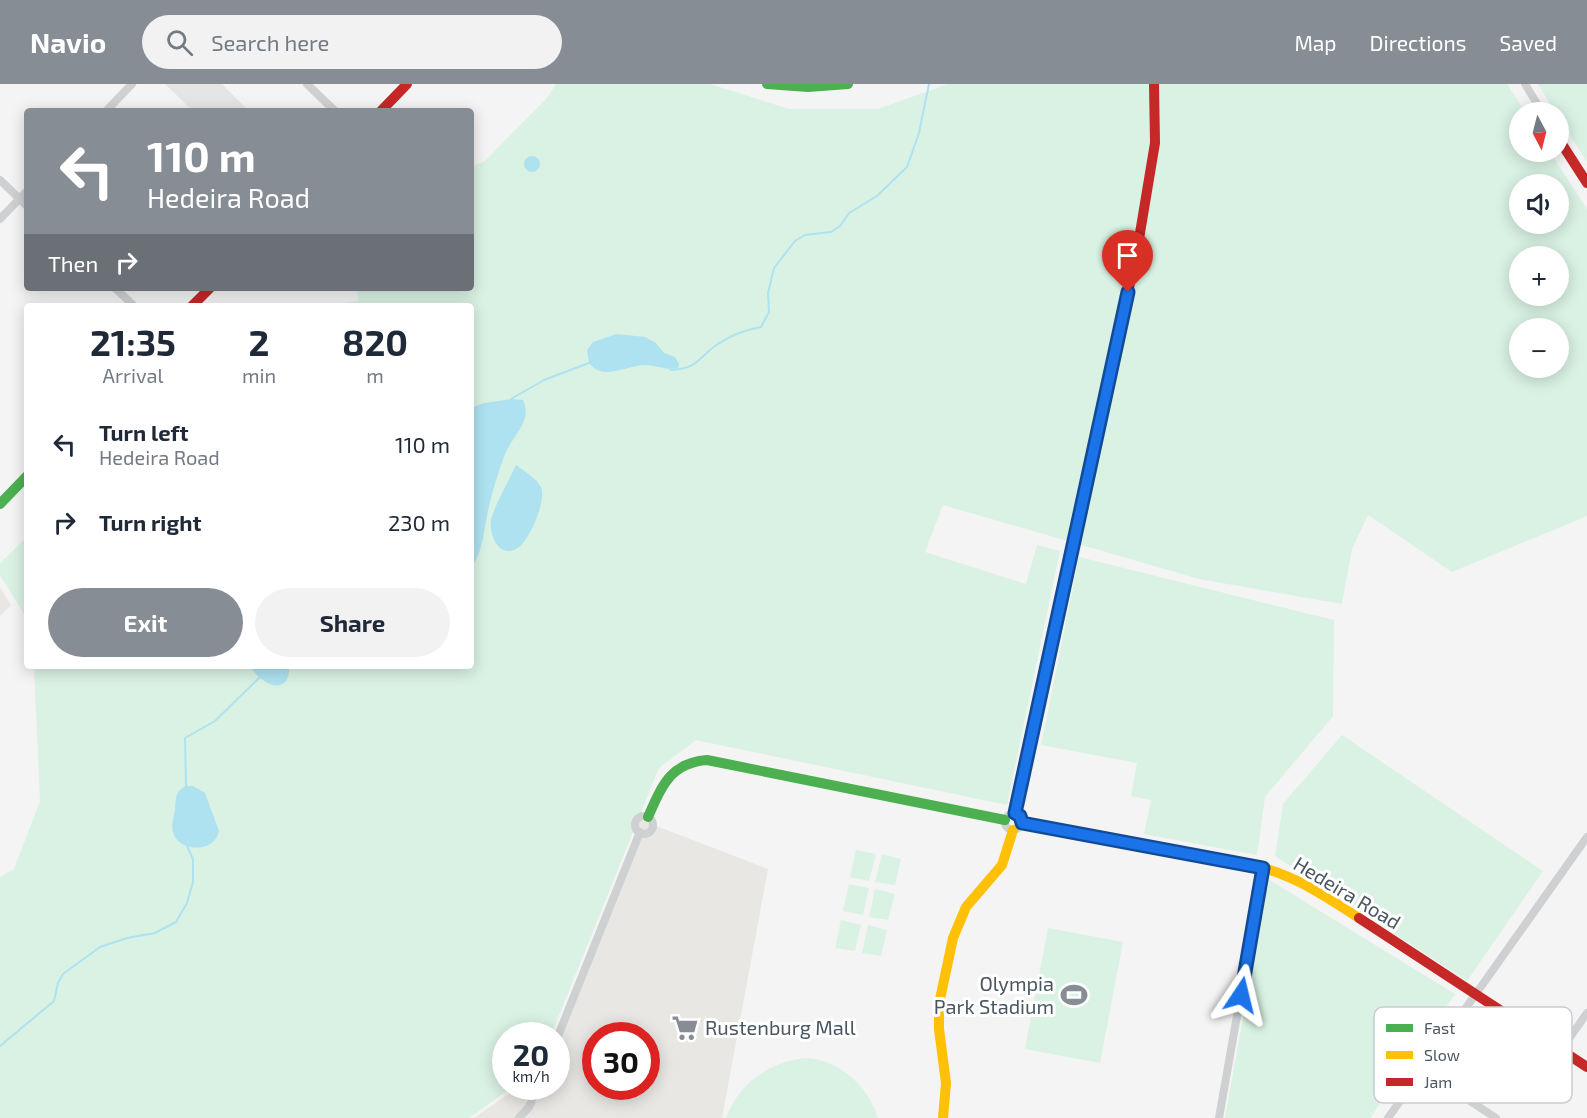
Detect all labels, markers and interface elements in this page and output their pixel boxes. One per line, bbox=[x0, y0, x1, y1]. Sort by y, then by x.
search box bbox=[142, 15, 562, 69]
text: Navio bbox=[30, 25, 106, 59]
icon: search bbox=[163, 26, 196, 59]
text: Search here bbox=[211, 29, 329, 55]
text: Map bbox=[1294, 30, 1337, 55]
text: Directions bbox=[1370, 30, 1466, 55]
text: Saved bbox=[1499, 30, 1557, 55]
north arrow bbox=[1509, 102, 1569, 162]
map controls bbox=[1509, 102, 1569, 378]
text: 110 m bbox=[147, 130, 256, 180]
icon: left bbox=[48, 132, 126, 210]
button: sound bbox=[1509, 174, 1569, 234]
text: Hedeira Road bbox=[147, 181, 310, 213]
pin bbox=[1102, 230, 1153, 292]
icon: arrive bbox=[1111, 239, 1144, 272]
icon: right bbox=[110, 246, 143, 279]
button: + bbox=[1509, 246, 1569, 306]
text: Then bbox=[48, 250, 98, 276]
button: − bbox=[1509, 318, 1569, 378]
text: 21:35 bbox=[90, 320, 176, 363]
text: 2 bbox=[249, 320, 269, 363]
text: 820 bbox=[342, 320, 408, 363]
text: Arrival bbox=[103, 363, 163, 387]
text: min bbox=[242, 363, 276, 387]
text: m bbox=[366, 363, 384, 387]
text: Turn left bbox=[99, 419, 188, 445]
icon: left bbox=[48, 428, 81, 461]
text: 110 m bbox=[395, 431, 450, 457]
text: Hedeira Road bbox=[99, 445, 220, 469]
icon: right bbox=[48, 506, 81, 539]
text: Turn right bbox=[99, 509, 201, 535]
text: 230 m bbox=[388, 509, 450, 535]
button: Exit bbox=[48, 588, 243, 657]
button: Share bbox=[255, 588, 450, 657]
street label: Hedeira Road bbox=[1290, 851, 1405, 934]
position arrow bbox=[1209, 963, 1273, 1027]
place label: Olympia Park Stadium bbox=[934, 971, 1054, 1018]
sports icon: Olympia Park Stadium bbox=[1059, 980, 1089, 1010]
legend bbox=[1374, 1007, 1572, 1103]
supermarket icon: Rustenburg Mall bbox=[670, 1013, 700, 1043]
place label: Rustenburg Mall bbox=[705, 1015, 856, 1039]
text: Fast bbox=[1424, 1018, 1455, 1037]
speed limit sign: 30 bbox=[582, 1022, 660, 1100]
text: 20 bbox=[513, 1036, 549, 1072]
text: Slow bbox=[1424, 1045, 1460, 1064]
text: km/h bbox=[512, 1067, 550, 1085]
text: Jam bbox=[1424, 1072, 1452, 1091]

